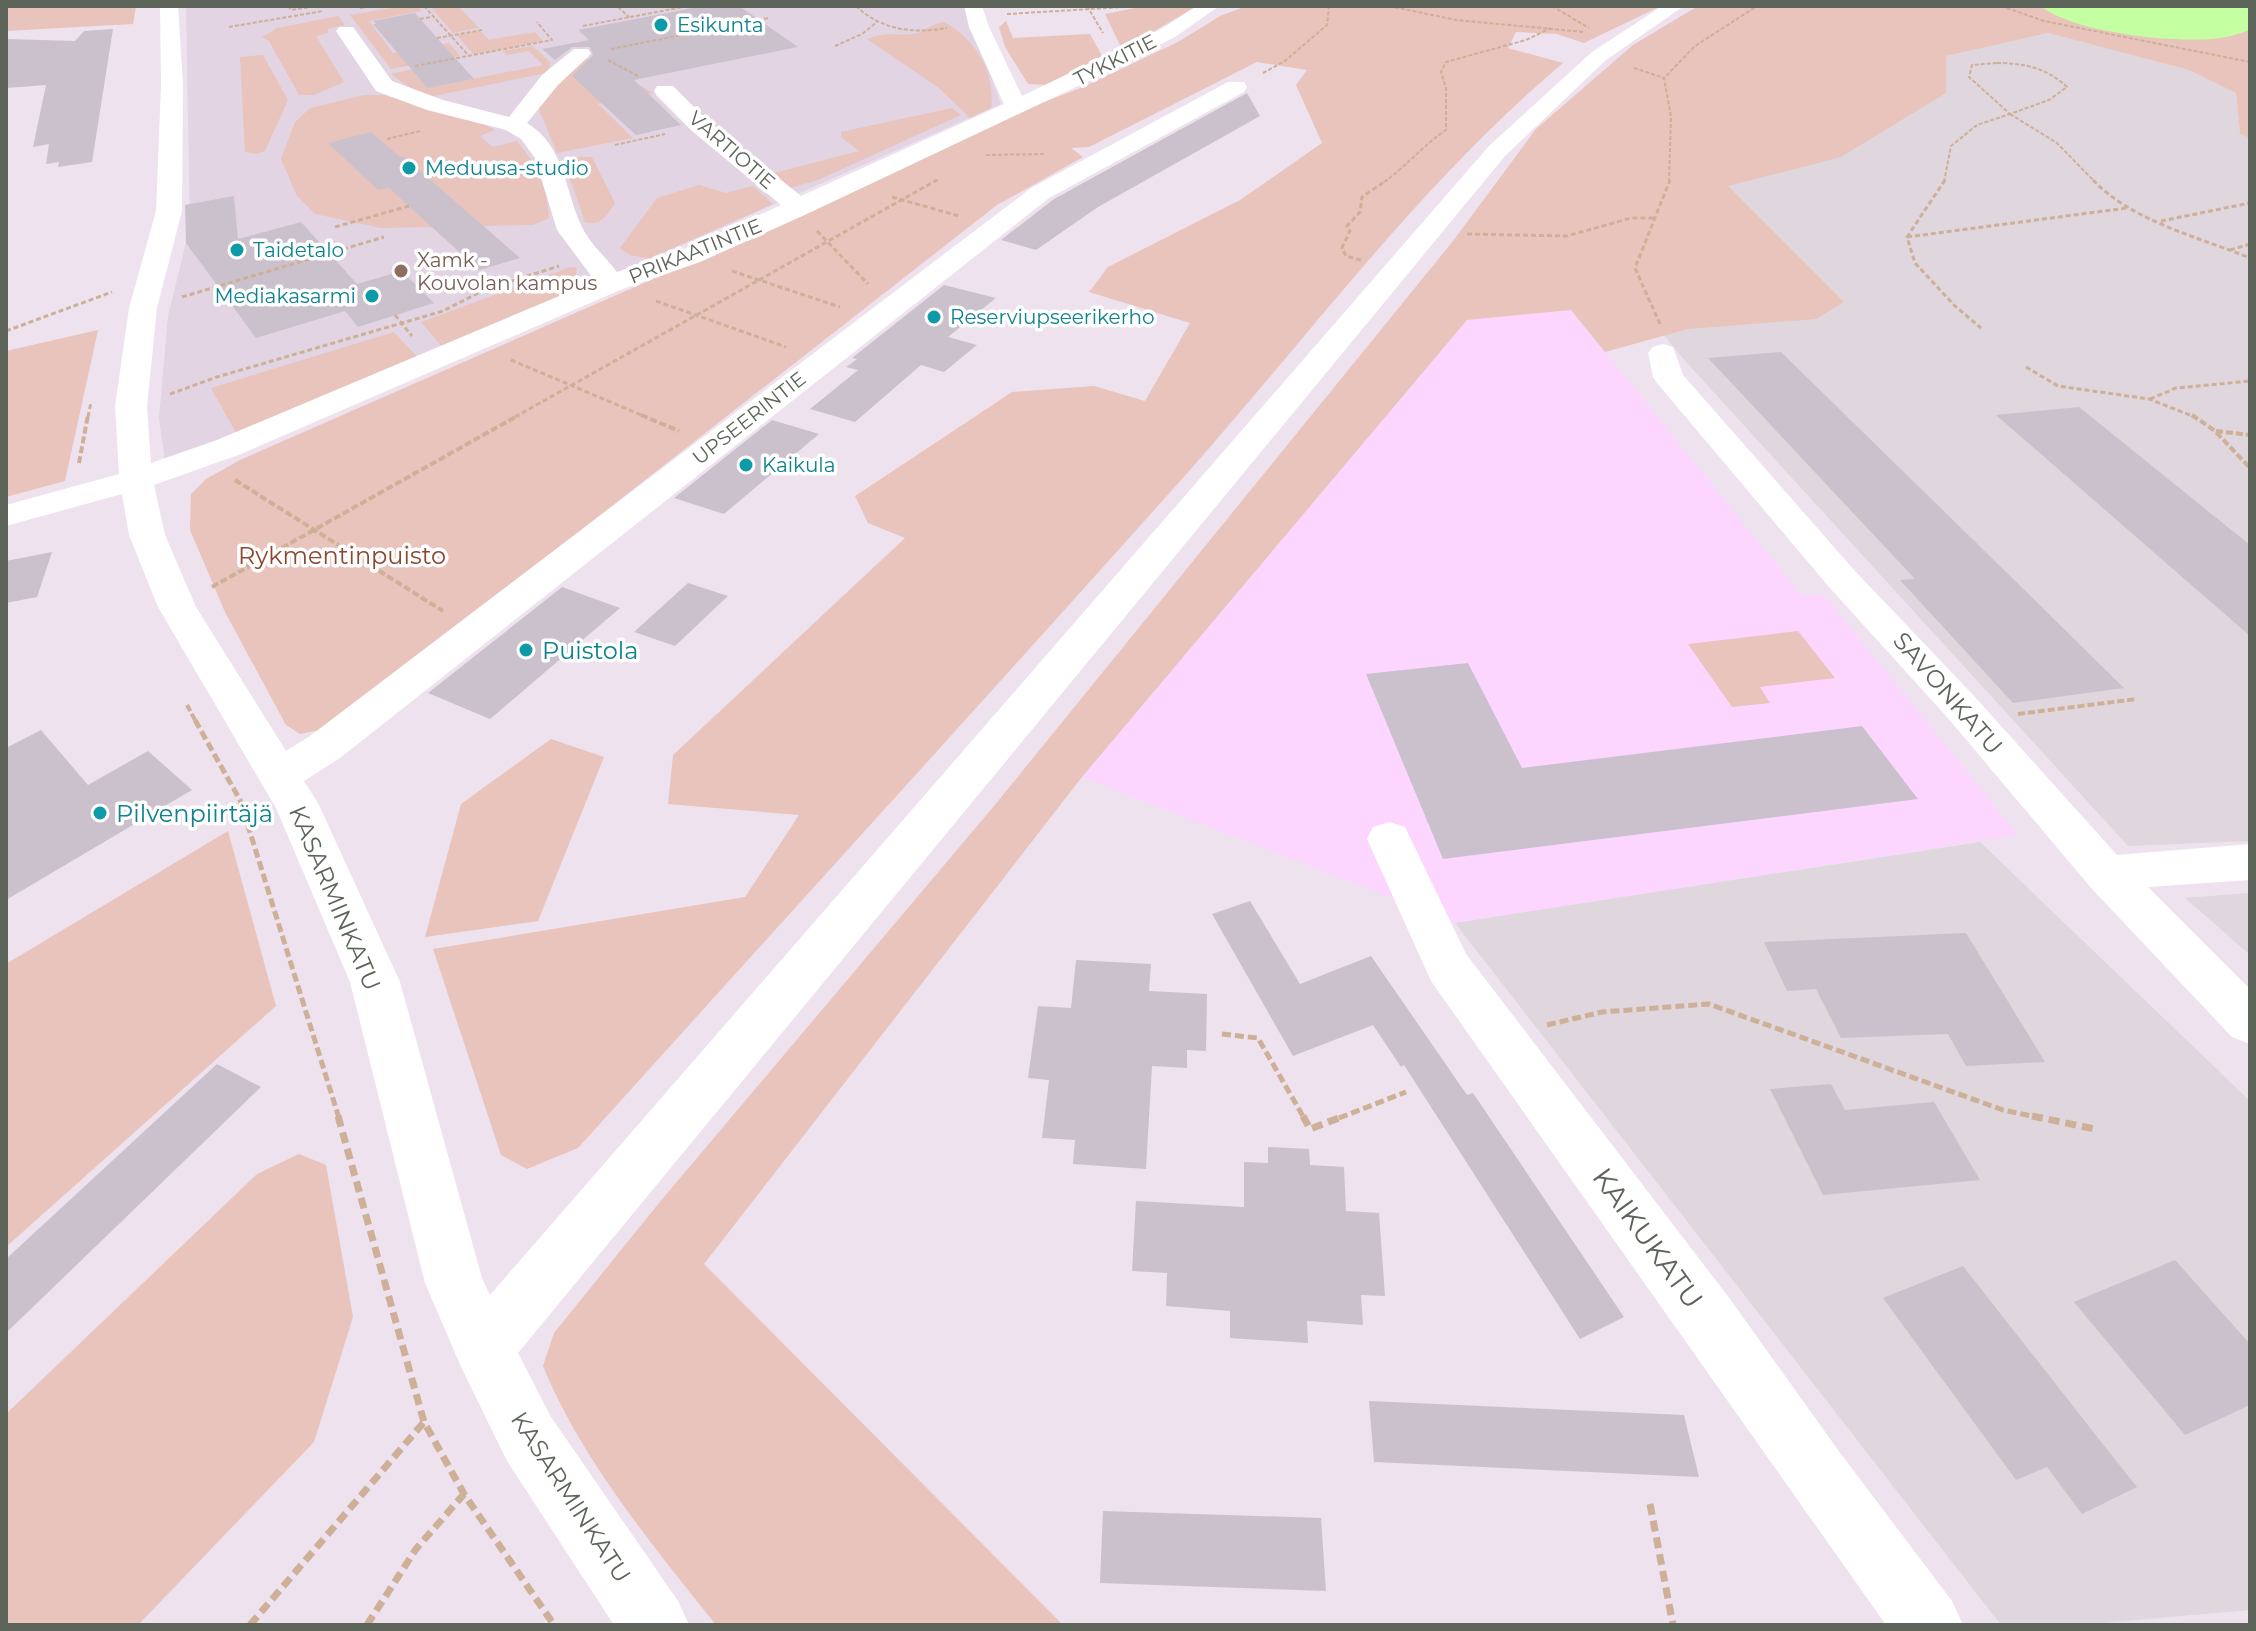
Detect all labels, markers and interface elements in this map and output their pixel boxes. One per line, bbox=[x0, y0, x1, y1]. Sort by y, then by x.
place label: Esikunta bbox=[677, 13, 764, 37]
marker: Esikunta bbox=[652, 16, 670, 34]
street label: TYKKITIE bbox=[1070, 29, 1160, 91]
street label: VARTIOTIE bbox=[684, 106, 780, 194]
place label: Meduusa-studio bbox=[425, 156, 589, 180]
marker: Meduusa-studio bbox=[400, 159, 418, 177]
street label: PRIKAATINTIE bbox=[625, 213, 765, 289]
place label: Taidetalo bbox=[253, 238, 344, 262]
marker: Taidetalo bbox=[228, 241, 246, 259]
place label: Xamk - Kouvolan kampus bbox=[417, 248, 598, 295]
marker: Xamk - Kouvolan kampus bbox=[392, 262, 410, 280]
place label: Mediakasarmi bbox=[214, 284, 356, 308]
marker: Mediakasarmi bbox=[363, 287, 381, 305]
place label: Reserviupseerikerho bbox=[950, 305, 1155, 329]
marker: Reserviupseerikerho bbox=[925, 308, 943, 326]
street label: UPSEERINTIE bbox=[688, 366, 810, 470]
place label: Kaikula bbox=[762, 453, 836, 477]
marker: Kaikula bbox=[737, 456, 755, 474]
park label: Rykmentinpuisto bbox=[238, 541, 446, 570]
street label: SAVONKATU bbox=[1887, 626, 2009, 760]
place label: Puistola bbox=[542, 636, 638, 665]
marker: Puistola bbox=[517, 641, 535, 659]
place label: Pilvenpiirtäjä bbox=[116, 799, 273, 828]
street label: KASARMINKATU bbox=[283, 801, 387, 995]
marker: Pilvenpiirtäjä bbox=[91, 804, 109, 822]
street label: KAIKUKATU bbox=[1586, 1161, 1710, 1315]
street label: KASARMINKATU bbox=[505, 1406, 637, 1588]

